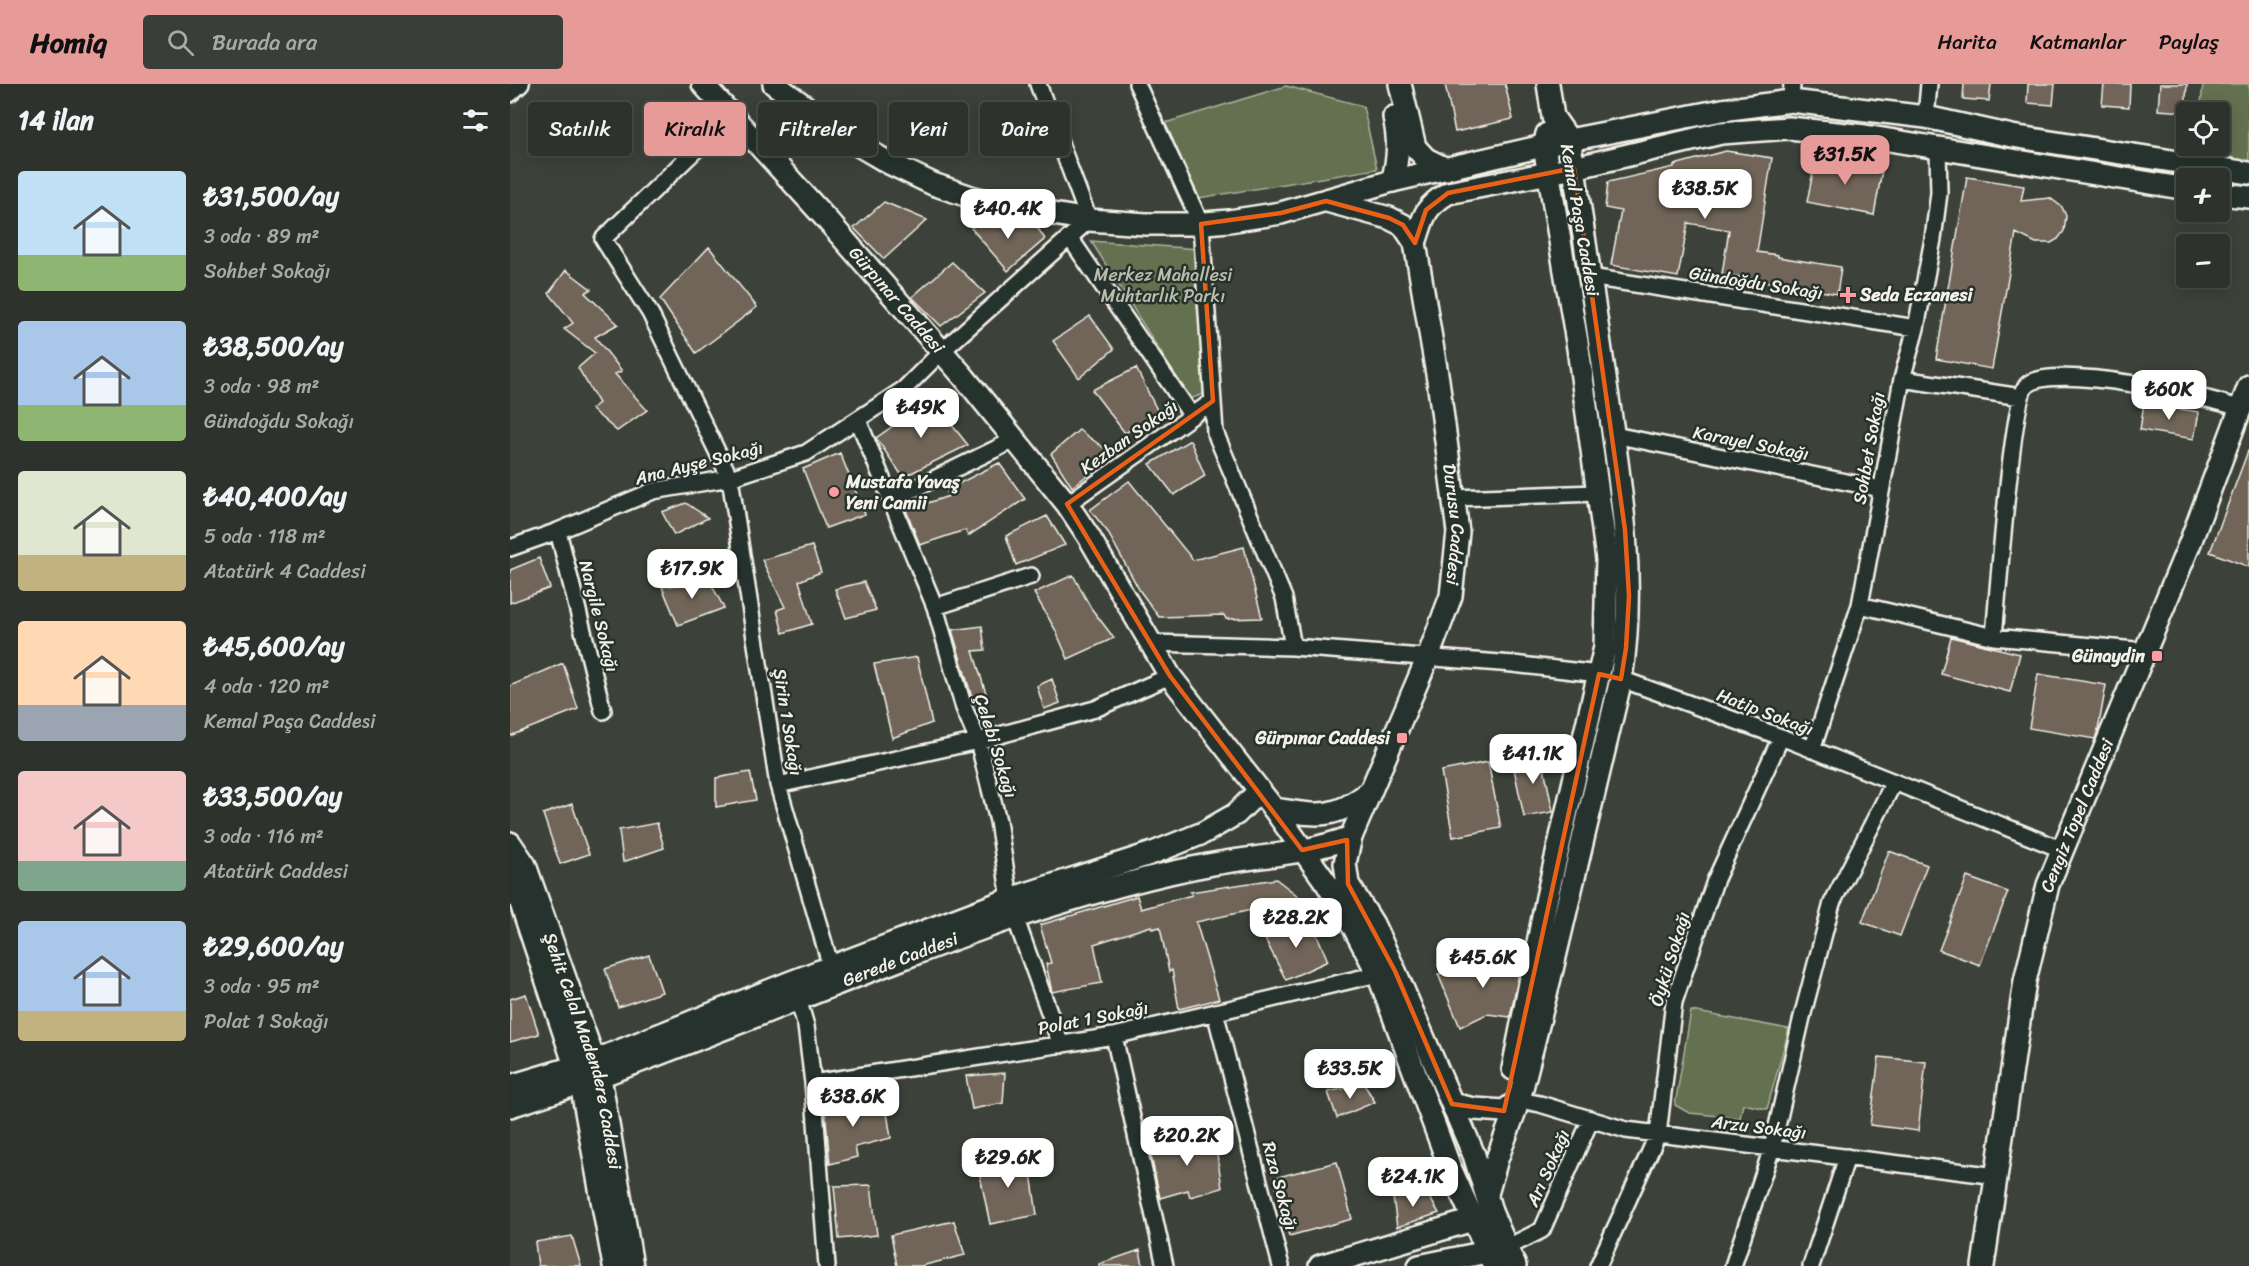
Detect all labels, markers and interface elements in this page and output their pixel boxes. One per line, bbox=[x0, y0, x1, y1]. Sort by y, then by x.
search box bbox=[143, 15, 563, 69]
text: Homiq bbox=[30, 18, 107, 67]
text: Burada ara bbox=[212, 23, 317, 62]
text: Harita bbox=[1937, 23, 1997, 61]
text: Katmanlar bbox=[2030, 23, 2126, 61]
text: Paylaş bbox=[2159, 23, 2219, 61]
icon: search bbox=[164, 26, 197, 59]
text: 14 ilan bbox=[18, 97, 94, 143]
chip: Satılık bbox=[528, 102, 632, 156]
chip: Kiralık bbox=[644, 102, 746, 156]
chip: Filtreler bbox=[758, 102, 877, 156]
chip: Yeni bbox=[889, 102, 968, 156]
chip: Daire bbox=[980, 102, 1070, 156]
map controls bbox=[2176, 102, 2230, 288]
button: locate bbox=[2176, 102, 2230, 156]
icon: filters bbox=[459, 104, 492, 137]
pin: ₺31.5K bbox=[1796, 135, 1894, 186]
text: ₺31.5K bbox=[1814, 137, 1876, 172]
street label: Kemal Paşa Caddesi bbox=[1551, 141, 1609, 300]
button: + bbox=[2176, 168, 2230, 222]
pin: ₺38.5K bbox=[1656, 169, 1754, 220]
text: ₺38.5K bbox=[1673, 171, 1737, 206]
text: ₺31,500/ay bbox=[204, 173, 339, 219]
pin: ₺40.4K bbox=[959, 189, 1057, 240]
text: ₺40.4K bbox=[975, 191, 1041, 226]
icon: home bbox=[66, 195, 138, 267]
text: 3 oda · 89 m² bbox=[204, 219, 319, 254]
button: − bbox=[2176, 234, 2230, 288]
street label: Gürpınar Caddesi bbox=[840, 238, 954, 362]
text: Sohbet Sokağı bbox=[204, 254, 330, 289]
street label: Gündoğdu Sokağı bbox=[1687, 257, 1825, 309]
park label: Merkez Mahallesi Muhtarlık Parkı bbox=[1094, 259, 1233, 312]
place label: Seda Eczanesi bbox=[1859, 279, 1974, 311]
marker: Seda Eczanesi bbox=[1841, 288, 1855, 302]
text: ₺38,500/ay bbox=[204, 323, 344, 369]
icon: home bbox=[66, 345, 138, 417]
text: 3 oda · 98 m² bbox=[204, 369, 319, 404]
pin: ₺60K bbox=[2133, 370, 2205, 421]
text: ₺60K bbox=[2145, 372, 2193, 407]
pin: ₺49K bbox=[885, 388, 957, 439]
street label: Sohbet Sokağı bbox=[1843, 389, 1895, 507]
text: ₺49K bbox=[897, 390, 945, 425]
street label: Kezban Sokağı bbox=[1073, 391, 1185, 483]
text: Gündoğdu Sokağı bbox=[204, 404, 354, 439]
street label: Karayel Sokağı bbox=[1690, 416, 1812, 470]
street label: Ana Ayşe Sokağı bbox=[630, 432, 767, 495]
street label: Durusu Caddesi bbox=[1433, 462, 1474, 588]
place label: Mustafa Yavaş Yeni Camii bbox=[845, 466, 960, 519]
text: ₺40,400/ay bbox=[204, 473, 347, 519]
marker: Mustafa Yavaş Yeni Camii bbox=[827, 485, 841, 499]
icon: home bbox=[66, 495, 138, 567]
text: 5 oda · 118 m² bbox=[204, 519, 326, 554]
pin: ₺17.9K bbox=[643, 549, 741, 600]
text: ₺17.9K bbox=[661, 551, 723, 586]
text: Atatürk 4 Caddesi bbox=[204, 554, 366, 589]
street label: Nargile Sokağı bbox=[570, 557, 628, 675]
text: ₺45,600/ay bbox=[204, 623, 345, 669]
place label: Günaydin bbox=[2071, 640, 2145, 672]
icon: home bbox=[66, 645, 138, 717]
marker: Günaydin bbox=[2150, 649, 2164, 663]
street label: Şirin 1 Sokağı bbox=[764, 666, 812, 778]
text: 4 oda · 120 m² bbox=[204, 669, 329, 704]
street label: Hatip Sokağı bbox=[1712, 679, 1818, 745]
street label: Çelebi Sokağı bbox=[965, 690, 1027, 802]
text: Kemal Paşa Caddesi bbox=[204, 704, 375, 739]
place label: Gürpınar Caddesi bbox=[1254, 722, 1391, 754]
marker: Gürpınar Caddesi bbox=[1395, 731, 1409, 745]
street label: Cengiz Topel Caddesi bbox=[2031, 732, 2124, 896]
pin: ₺41.1K bbox=[1484, 734, 1582, 785]
text: ₺41.1K bbox=[1504, 736, 1562, 771]
text: ₺33,500/ay bbox=[204, 773, 342, 819]
icon: home bbox=[66, 795, 138, 867]
text: 3 oda · 116 m² bbox=[204, 819, 324, 854]
text: Atatürk Caddesi bbox=[204, 854, 348, 889]
pin: ₺28.2K bbox=[1247, 898, 1345, 949]
text: ₺28.2K bbox=[1264, 900, 1328, 935]
street label: Öykü Sokağı bbox=[1640, 907, 1700, 1011]
street label: Gerede Caddesi bbox=[838, 922, 964, 996]
text: ₺29,600/ay bbox=[204, 923, 343, 969]
street label: Şehit Celal Madendere Caddesi bbox=[534, 928, 632, 1173]
pin: ₺45.6K bbox=[1434, 938, 1532, 989]
text: ₺45.6K bbox=[1450, 940, 1516, 975]
icon: home bbox=[66, 945, 138, 1017]
text: 3 oda · 95 m² bbox=[204, 969, 320, 1004]
street label: Polat 1 Sokağı bbox=[1035, 992, 1151, 1044]
text: Polat 1 Sokağı bbox=[204, 1004, 329, 1039]
pin: ₺33.5K bbox=[1301, 1049, 1399, 1100]
text: ₺33.5K bbox=[1318, 1051, 1382, 1086]
pin: ₺38.6K bbox=[804, 1077, 902, 1128]
text: ₺38.6K bbox=[821, 1079, 885, 1114]
street label: Arzu Sokağı bbox=[1709, 1105, 1808, 1149]
pin: ₺20.2K bbox=[1138, 1116, 1236, 1167]
text: ₺20.2K bbox=[1155, 1118, 1219, 1153]
street label: Arı Sokağı bbox=[1516, 1124, 1579, 1213]
pin: ₺29.6K bbox=[959, 1138, 1057, 1189]
street label: Rıza Sokağı bbox=[1253, 1138, 1307, 1234]
text: ₺29.6K bbox=[976, 1140, 1040, 1175]
pin: ₺24.1K bbox=[1364, 1157, 1462, 1208]
text: ₺24.1K bbox=[1382, 1159, 1444, 1194]

